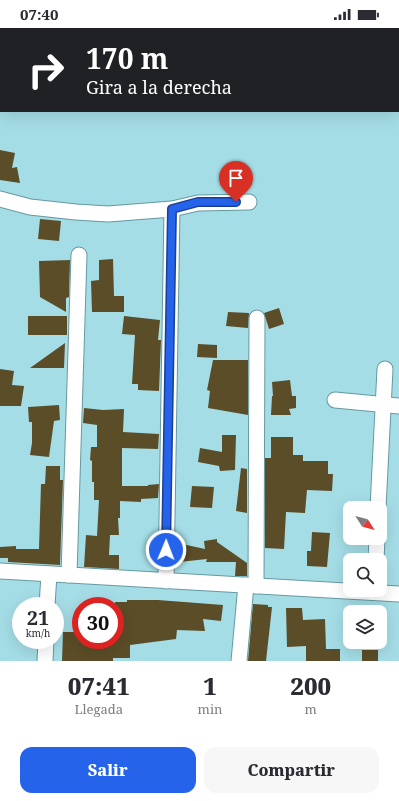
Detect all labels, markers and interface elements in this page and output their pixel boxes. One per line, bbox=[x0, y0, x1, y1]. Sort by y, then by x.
text: 07:40 bbox=[20, 4, 58, 24]
text: 170 m bbox=[86, 39, 168, 77]
icon: right bbox=[20, 44, 72, 96]
text: Gira a la derecha bbox=[86, 75, 232, 99]
pin bbox=[219, 161, 253, 202]
icon: arrive bbox=[225, 167, 247, 189]
north arrow bbox=[343, 501, 387, 545]
map controls bbox=[343, 501, 387, 649]
position arrow bbox=[145, 529, 187, 571]
button: search bbox=[343, 553, 387, 597]
speed limit sign: 30 bbox=[72, 597, 124, 649]
text: 21 bbox=[27, 604, 49, 631]
button: layers bbox=[343, 605, 387, 649]
text: km/h bbox=[26, 626, 50, 640]
text: 07:41 bbox=[68, 669, 130, 702]
text: 1 bbox=[203, 669, 217, 702]
text: 200 bbox=[290, 669, 331, 702]
text: Llegada bbox=[74, 700, 123, 718]
text: min bbox=[198, 700, 222, 718]
text: m bbox=[305, 700, 317, 718]
button: Salir bbox=[20, 747, 196, 793]
button: Compartir bbox=[204, 747, 379, 793]

